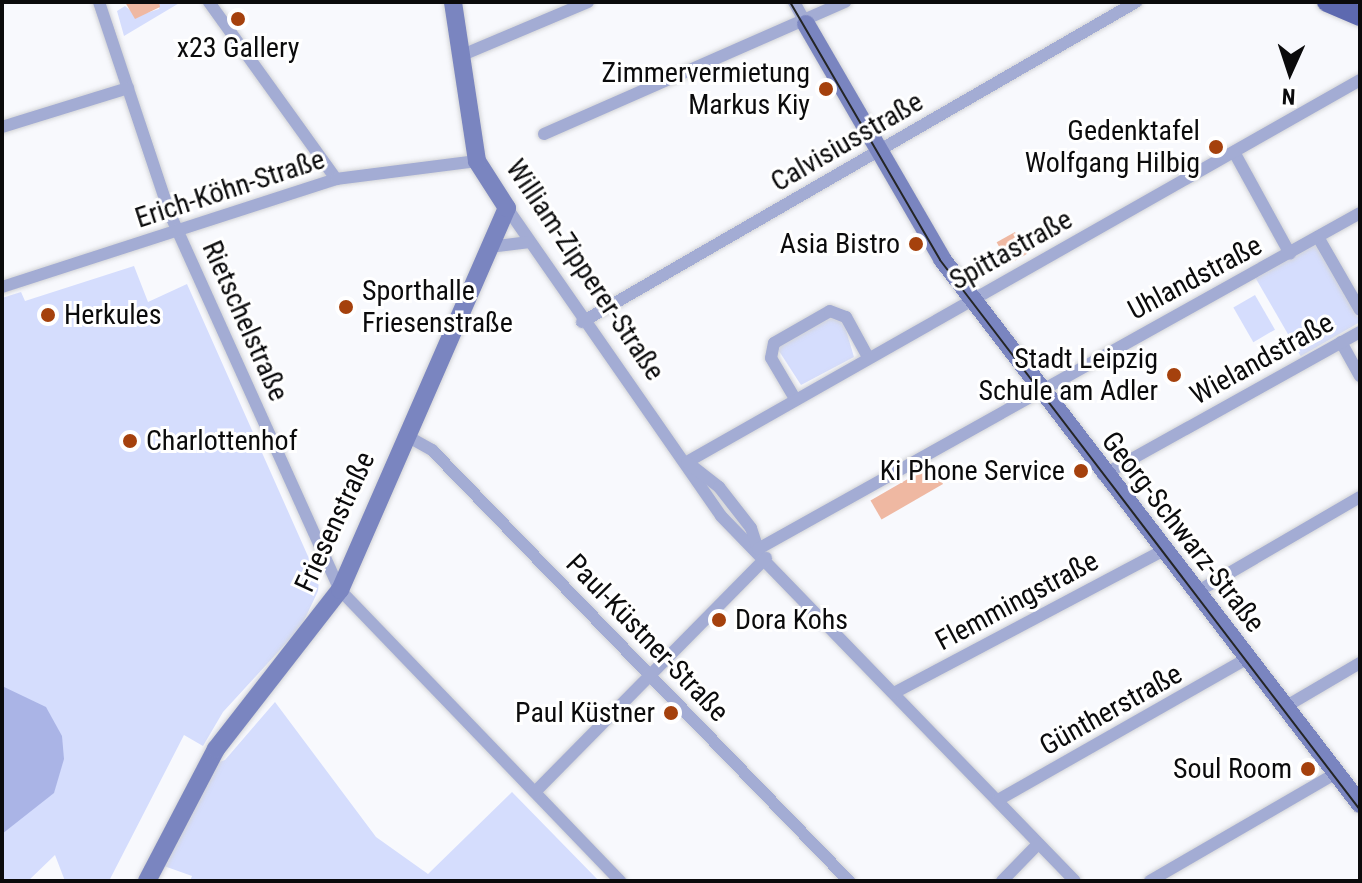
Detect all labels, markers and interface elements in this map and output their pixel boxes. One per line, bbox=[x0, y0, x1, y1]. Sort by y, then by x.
marker: x23 Gallery bbox=[229, 10, 247, 28]
place label: x23 Gallery bbox=[177, 31, 299, 65]
north arrow bbox=[1250, 32, 1330, 112]
place label: Zimmervermietung Markus Kiy bbox=[602, 56, 810, 122]
marker: Zimmervermietung Markus Kiy bbox=[817, 80, 835, 98]
text: N bbox=[1281, 84, 1296, 109]
street label: Calvisiusstraße bbox=[765, 85, 929, 199]
place label: Gedenktafel Wolfgang Hilbig bbox=[1025, 114, 1200, 180]
marker: Gedenktafel Wolfgang Hilbig bbox=[1207, 138, 1225, 156]
street label: Erich-Köhn-Straße bbox=[131, 143, 329, 235]
street label: William-Zipperer-Straße bbox=[499, 153, 671, 387]
street label: Spittastraße bbox=[944, 203, 1078, 297]
place label: Asia Bistro bbox=[780, 227, 900, 261]
street label: Uhlandstraße bbox=[1122, 229, 1268, 327]
marker: Asia Bistro bbox=[907, 235, 925, 253]
street label: Rietschelstraße bbox=[195, 236, 295, 406]
place label: Sporthalle Friesenstraße bbox=[362, 274, 513, 340]
place label: Herkules bbox=[64, 298, 161, 332]
marker: Sporthalle Friesenstraße bbox=[337, 298, 355, 316]
marker: Herkules bbox=[39, 306, 57, 324]
street label: Wielandstraße bbox=[1185, 306, 1339, 412]
place label: Stadt Leipzig Schule am Adler bbox=[978, 342, 1158, 408]
marker: Stadt Leipzig Schule am Adler bbox=[1165, 366, 1183, 384]
place label: Charlottenhof bbox=[146, 424, 298, 458]
street label: Georg-Schwarz-Straße bbox=[1094, 425, 1272, 639]
marker: Charlottenhof bbox=[121, 432, 139, 450]
street label: Friesenstraße bbox=[288, 447, 382, 597]
place label: Ki Phone Service bbox=[880, 454, 1065, 488]
marker: Ki Phone Service bbox=[1072, 462, 1090, 480]
street label: Flemmingstraße bbox=[930, 544, 1104, 658]
street label: Paul-Küstner-Straße bbox=[559, 547, 735, 729]
place label: Dora Kohs bbox=[735, 603, 848, 637]
marker: Dora Kohs bbox=[710, 611, 728, 629]
street label: Güntherstraße bbox=[1034, 657, 1188, 763]
place label: Paul Küstner bbox=[515, 696, 655, 730]
marker: Paul Küstner bbox=[662, 704, 680, 722]
place label: Soul Room bbox=[1173, 752, 1292, 786]
marker: Soul Room bbox=[1299, 760, 1317, 778]

